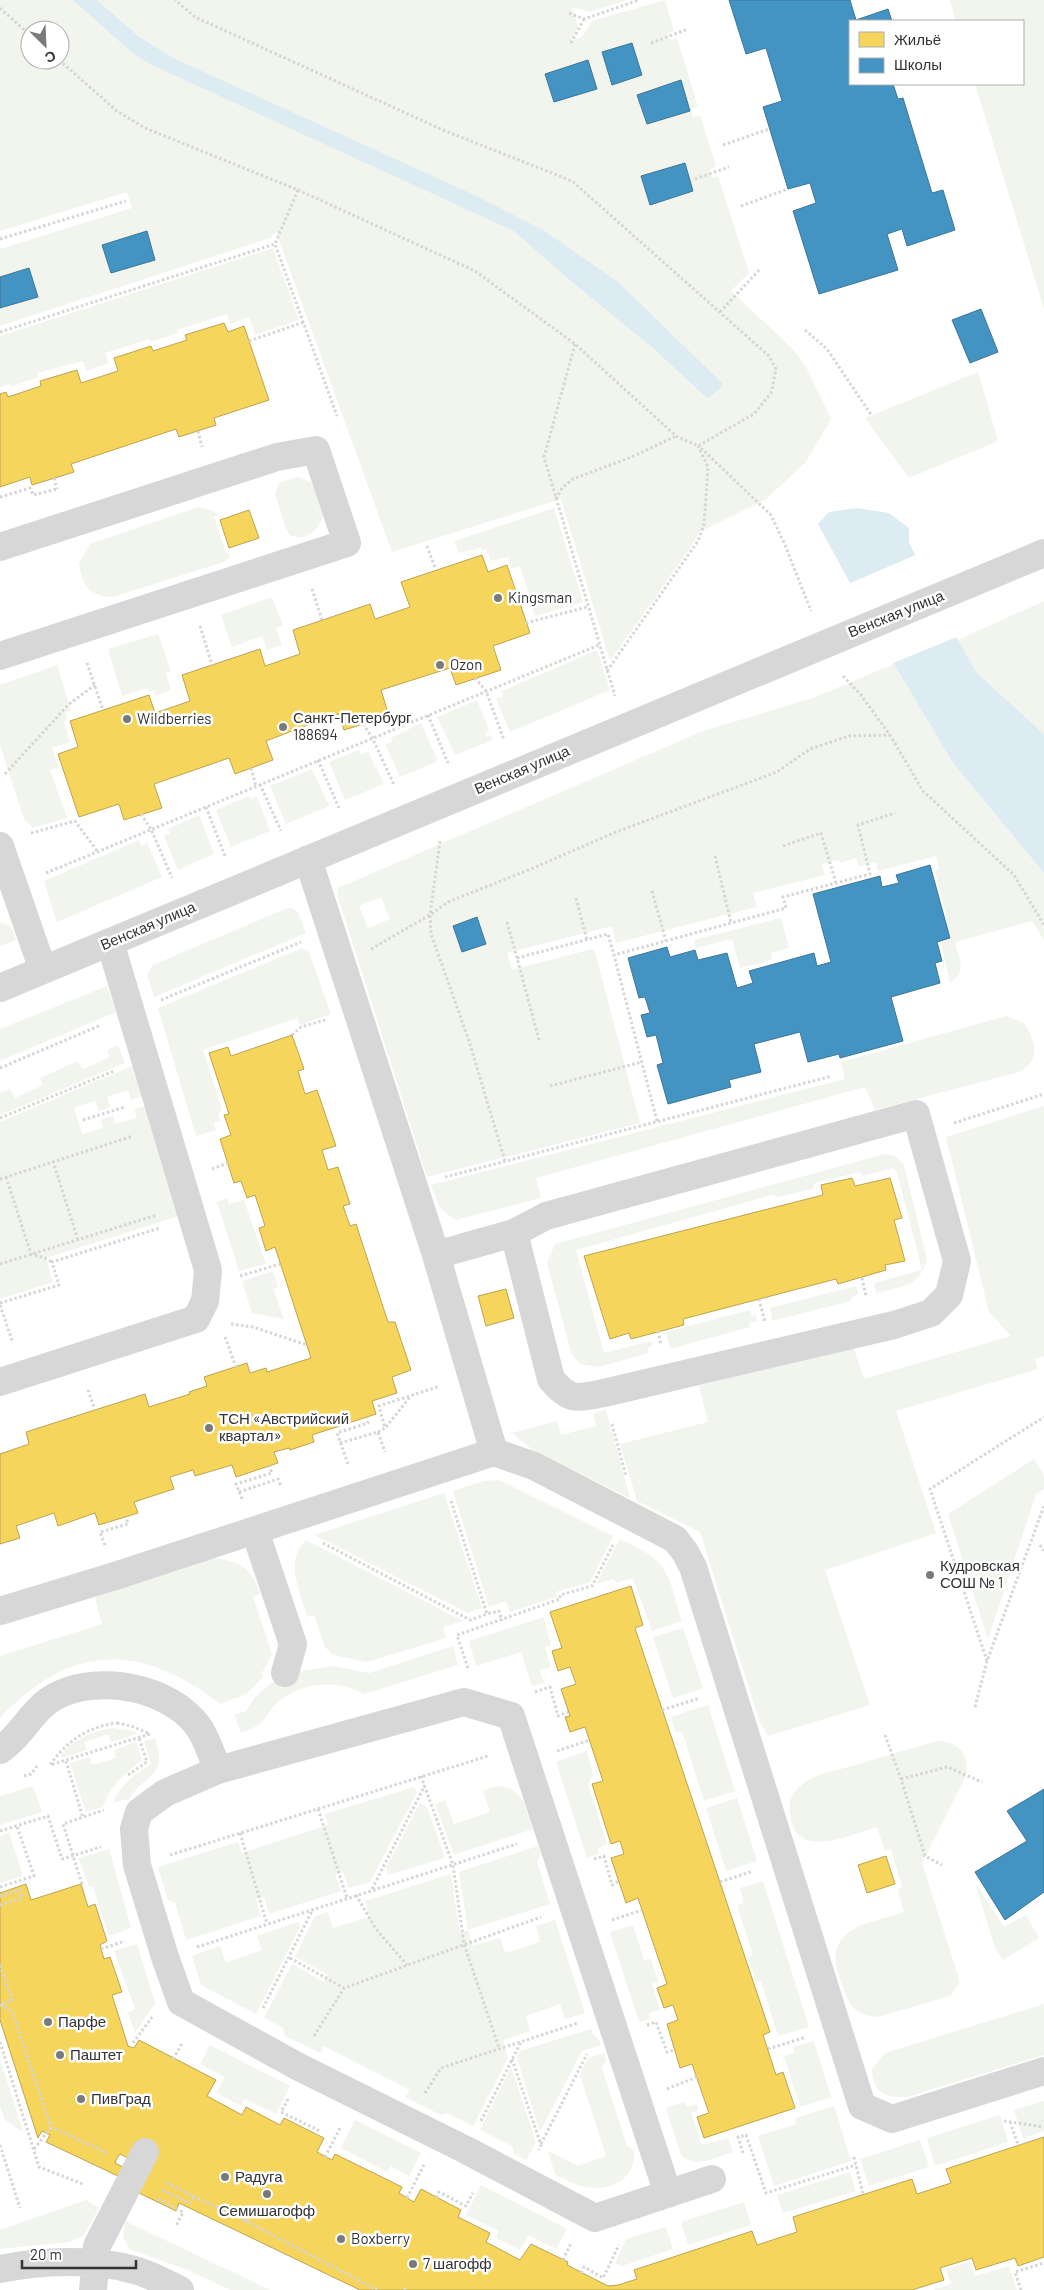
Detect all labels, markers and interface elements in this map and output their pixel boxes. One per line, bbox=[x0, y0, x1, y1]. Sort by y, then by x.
north arrow bbox=[20, 20, 70, 70]
legend bbox=[849, 20, 1024, 85]
text: Жильё bbox=[894, 30, 941, 48]
text: С bbox=[42, 48, 59, 67]
text: Школы bbox=[894, 55, 942, 73]
street label: Венская улица bbox=[845, 585, 947, 640]
place label: Kingsman bbox=[508, 588, 572, 606]
marker: Kingsman bbox=[492, 592, 504, 604]
place label: Ozon bbox=[450, 655, 482, 673]
marker: Ozon bbox=[434, 659, 446, 671]
place label: Санкт-Петербург 188694 bbox=[293, 708, 412, 743]
place label: Wildberries bbox=[137, 709, 212, 727]
marker: Wildberries bbox=[121, 713, 133, 725]
marker: Санкт-Петербург 188694 bbox=[277, 721, 289, 733]
street label: Венская улица bbox=[471, 741, 573, 797]
street label: Венская улица bbox=[97, 897, 199, 953]
place label: ТСН «Австрийский квартал» bbox=[219, 1409, 349, 1444]
marker: ТСН «Австрийский квартал» bbox=[203, 1422, 215, 1434]
place label: Кудровская СОШ № 1 bbox=[940, 1556, 1020, 1591]
marker: Кудровская СОШ № 1 bbox=[924, 1569, 936, 1581]
place label: Парфе bbox=[58, 2012, 106, 2030]
marker: Парфе bbox=[42, 2016, 54, 2028]
place label: Паштет bbox=[70, 2045, 123, 2063]
marker: Паштет bbox=[54, 2049, 66, 2061]
place label: ПивГрад bbox=[91, 2089, 151, 2107]
marker: ПивГрад bbox=[75, 2093, 87, 2105]
place label: Радуга bbox=[235, 2167, 283, 2185]
marker: Радуга bbox=[219, 2171, 231, 2183]
marker: Семишагофф bbox=[261, 2188, 273, 2200]
place label: Семишагофф bbox=[219, 2201, 315, 2219]
place label: Boxberry bbox=[351, 2229, 410, 2247]
marker: Boxberry bbox=[335, 2233, 347, 2245]
scale bar bbox=[22, 2238, 136, 2270]
text: 20 m bbox=[30, 2245, 62, 2263]
place label: 7 шагофф bbox=[423, 2254, 492, 2272]
marker: 7 шагофф bbox=[407, 2258, 419, 2270]

